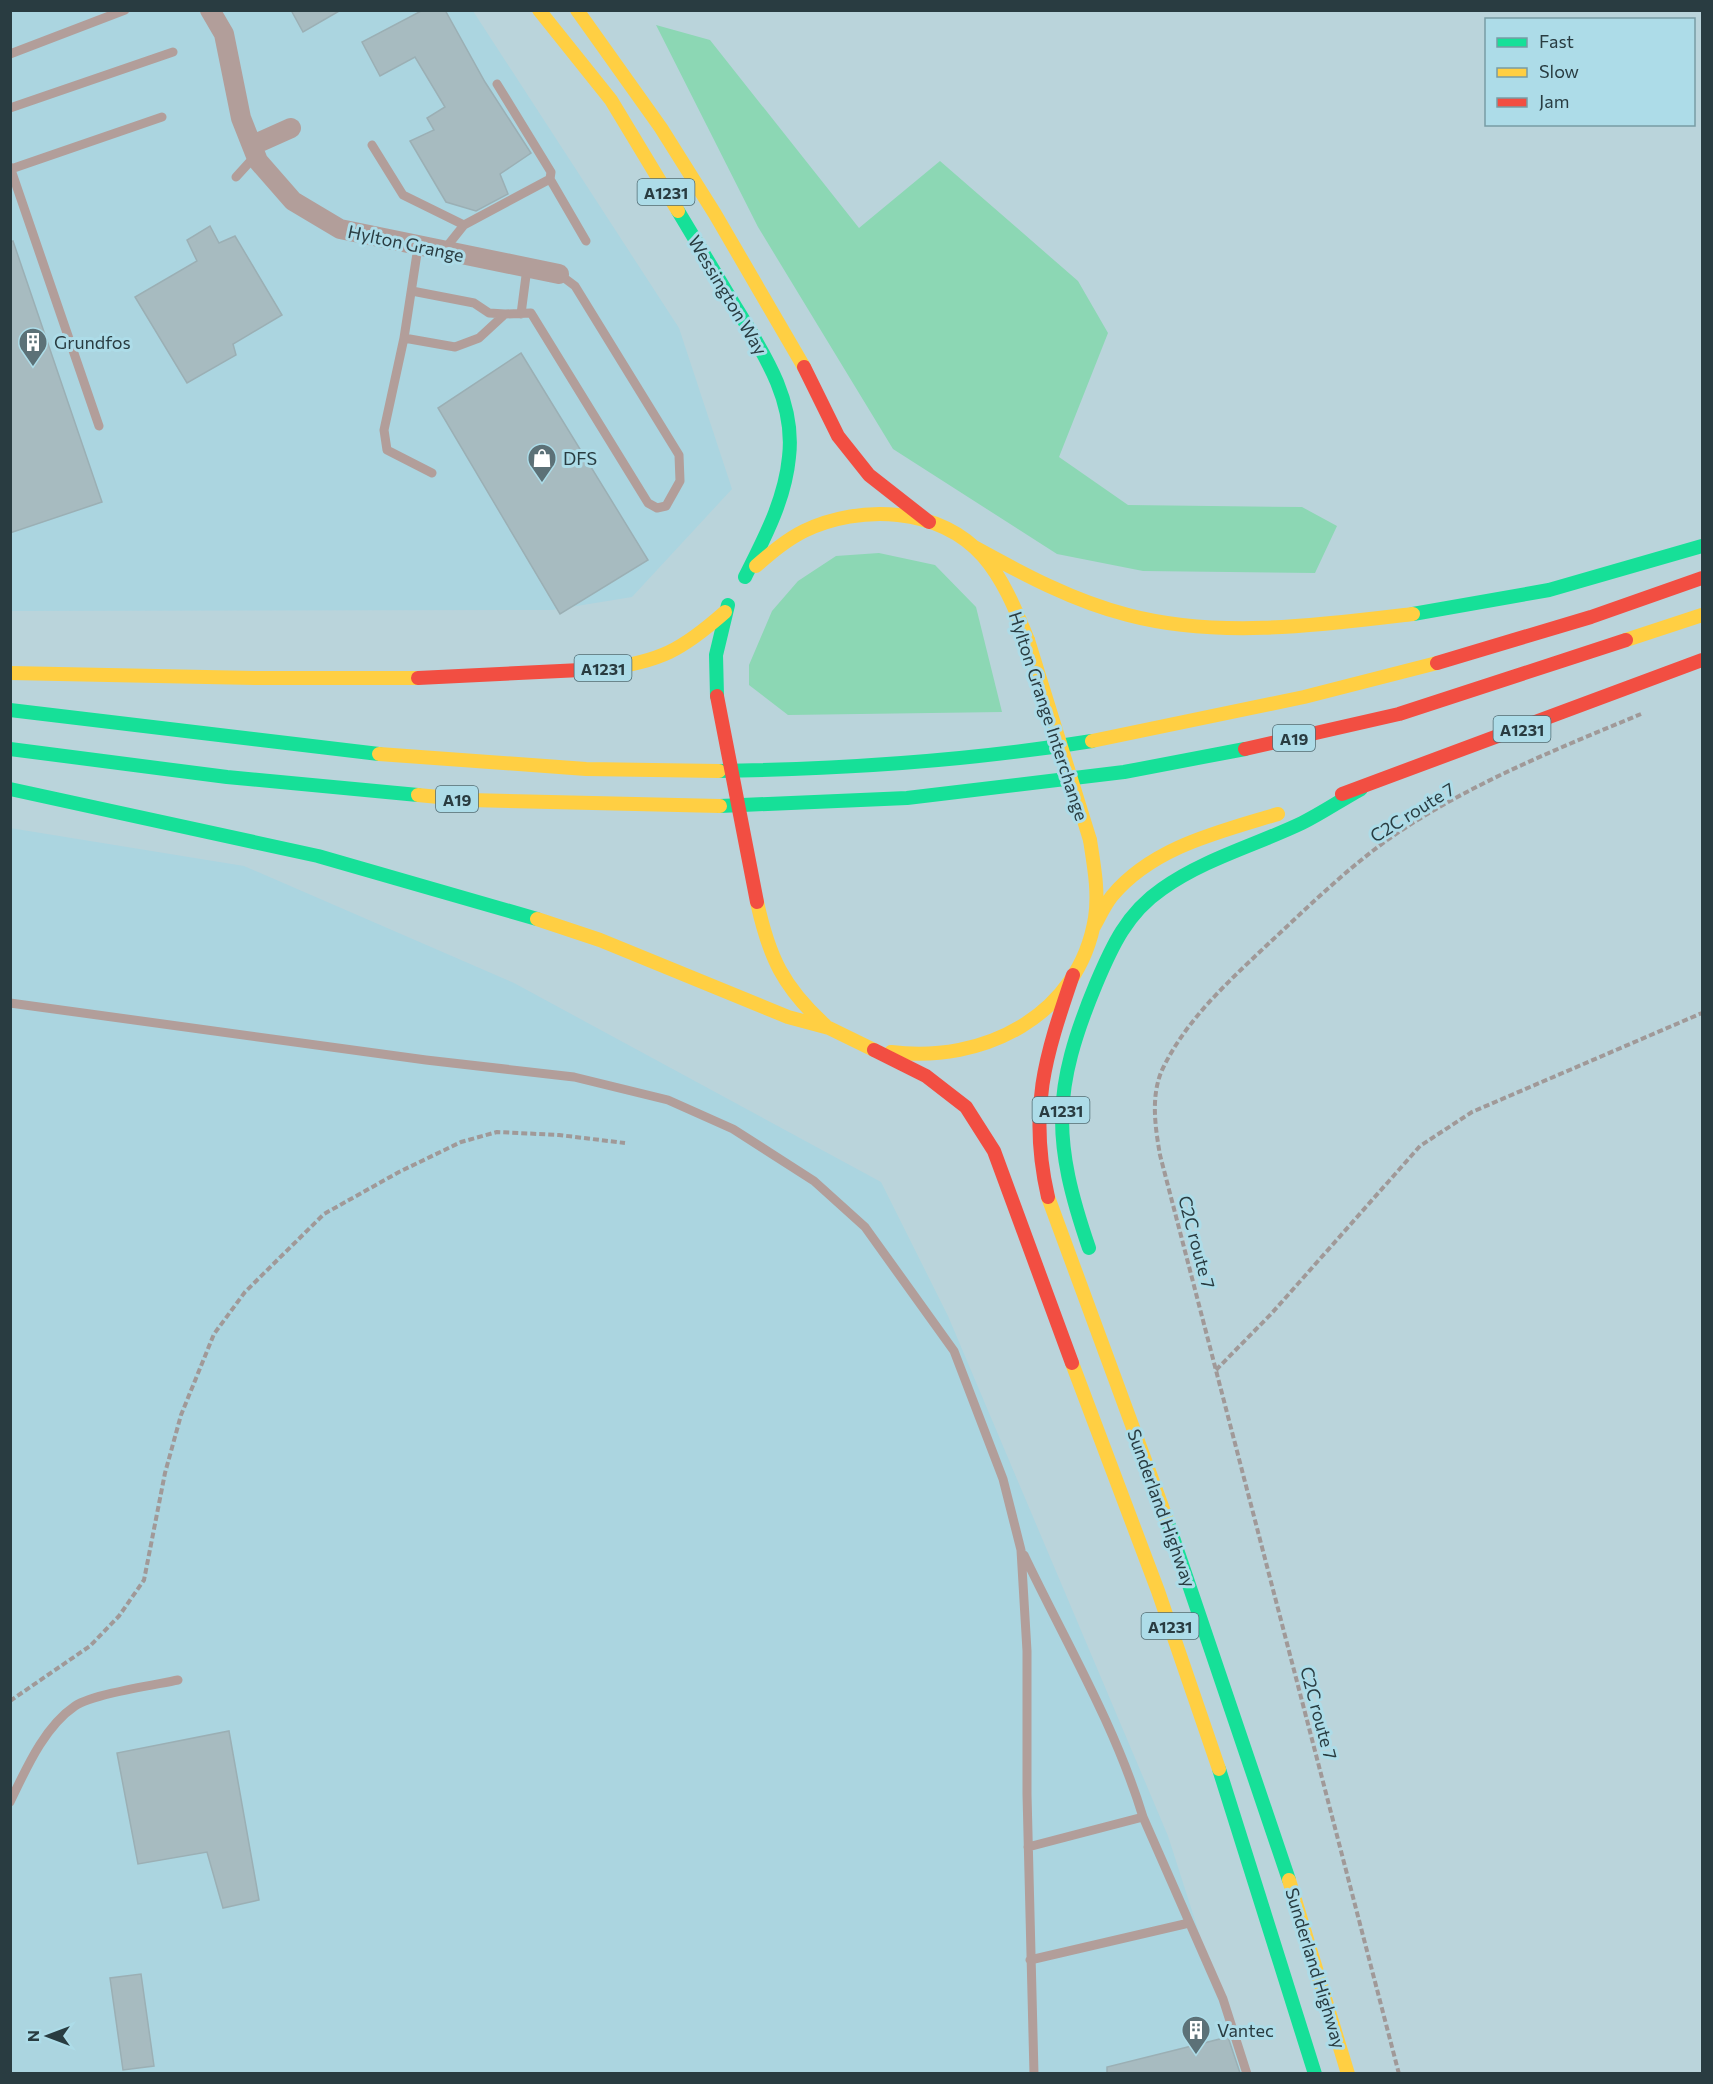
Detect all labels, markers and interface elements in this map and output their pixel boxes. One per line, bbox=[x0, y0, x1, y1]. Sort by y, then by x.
legend bbox=[1485, 18, 1695, 126]
text: Fast bbox=[1539, 30, 1574, 52]
text: Slow bbox=[1539, 60, 1579, 82]
text: Jam bbox=[1539, 90, 1569, 112]
road number: A1231 bbox=[638, 179, 694, 205]
street label: Hylton Grange bbox=[346, 220, 466, 266]
street label: Wessington Way bbox=[684, 231, 772, 359]
building icon: Grundfos bbox=[17, 326, 49, 368]
place label: Grundfos bbox=[54, 331, 131, 353]
shop icon: DFS bbox=[526, 442, 558, 484]
place label: DFS bbox=[563, 447, 597, 469]
street label: Hylton Grange Interchange bbox=[1005, 609, 1093, 823]
road number: A1231 bbox=[574, 655, 632, 681]
road number: A1231 bbox=[1494, 716, 1550, 742]
road number: A19 bbox=[1273, 725, 1315, 751]
street label: C2C route 7 bbox=[1366, 777, 1458, 847]
road number: A19 bbox=[436, 786, 478, 812]
road number: A1231 bbox=[1032, 1097, 1090, 1123]
street label: C2C route 7 bbox=[1174, 1193, 1220, 1291]
street label: Sunderland Highway bbox=[1123, 1426, 1201, 1590]
road number: A1231 bbox=[1142, 1613, 1198, 1639]
street label: C2C route 7 bbox=[1296, 1664, 1342, 1762]
street label: Sunderland Highway bbox=[1281, 1885, 1351, 2051]
north arrow bbox=[18, 2006, 78, 2066]
building icon: Vantec bbox=[1180, 2014, 1212, 2056]
place label: Vantec bbox=[1217, 2019, 1274, 2041]
text: N bbox=[23, 2030, 42, 2042]

